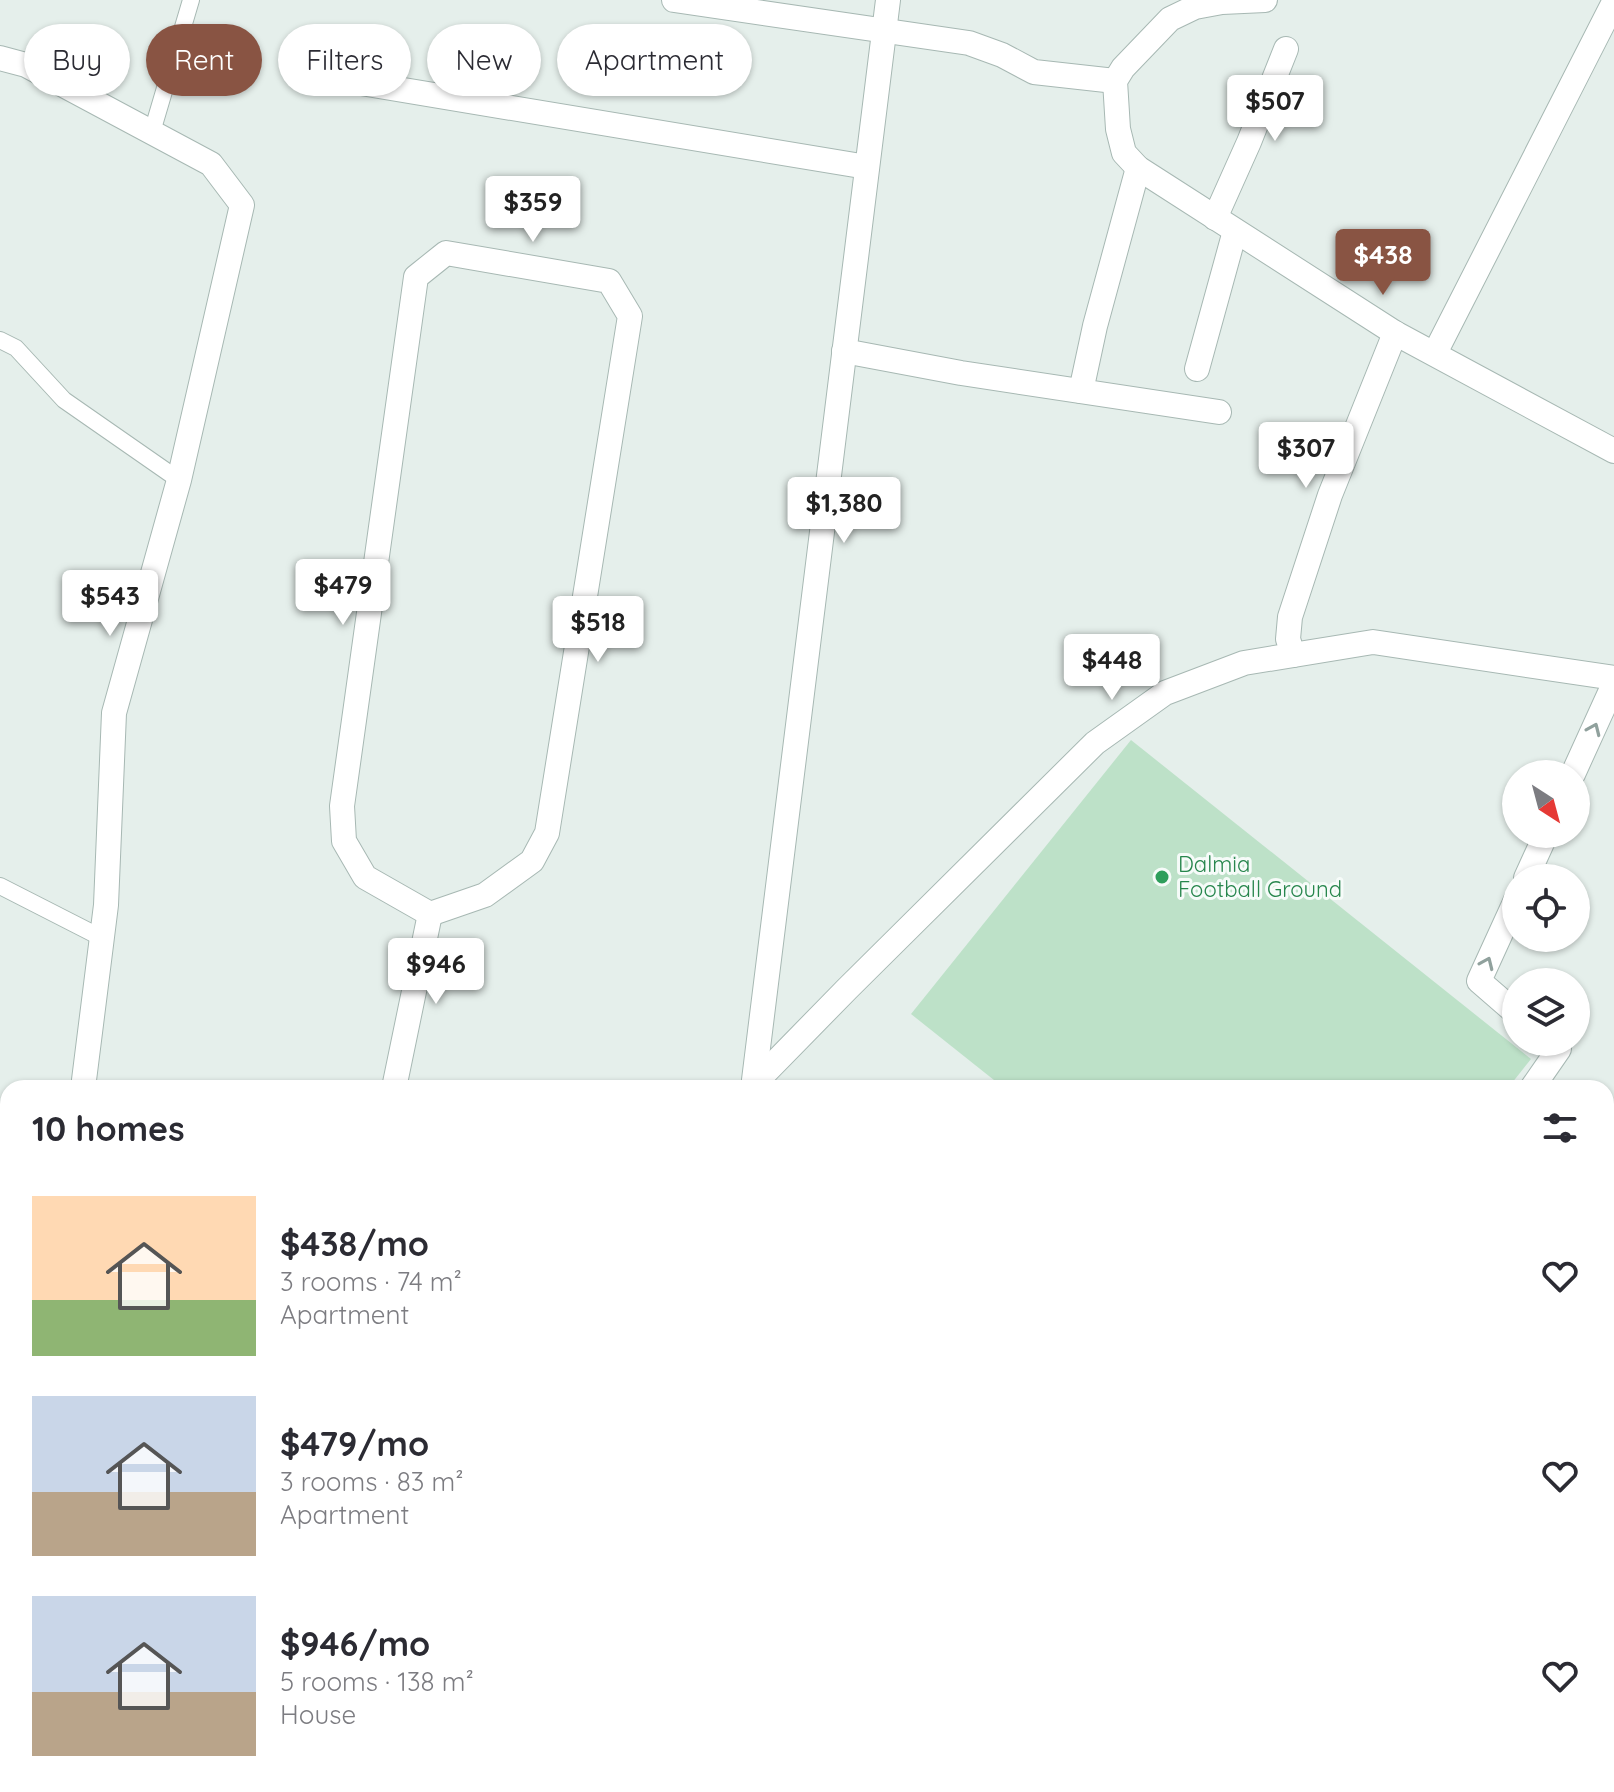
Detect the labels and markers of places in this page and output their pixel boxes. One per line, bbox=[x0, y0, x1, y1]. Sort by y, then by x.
pin: $507 bbox=[1228, 75, 1322, 143]
pin: $359 bbox=[486, 176, 580, 244]
pin: $438 bbox=[1336, 229, 1430, 297]
pin: $307 bbox=[1259, 422, 1353, 490]
pin: $1,380 bbox=[779, 477, 909, 545]
pin: $479 bbox=[296, 559, 390, 627]
pin: $543 bbox=[63, 570, 157, 638]
pin: $518 bbox=[551, 596, 645, 664]
pin: $448 bbox=[1065, 634, 1159, 702]
place label: Dalmia Football Ground bbox=[1178, 850, 1342, 903]
marker: Dalmia Football Ground bbox=[1153, 868, 1171, 886]
pin: $946 bbox=[389, 938, 483, 1006]

